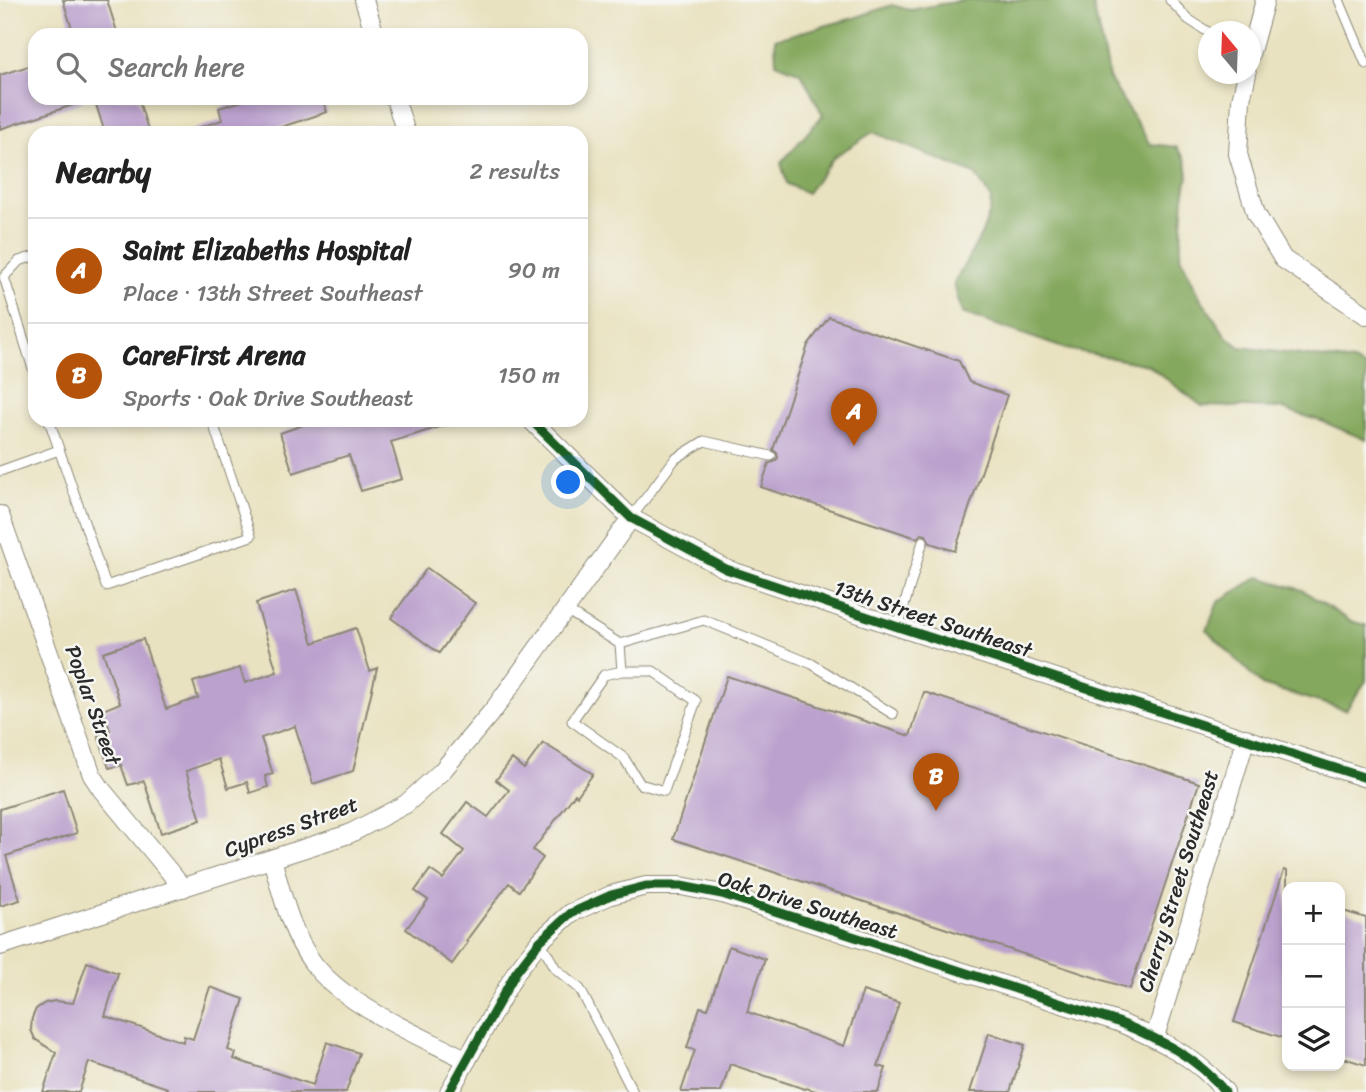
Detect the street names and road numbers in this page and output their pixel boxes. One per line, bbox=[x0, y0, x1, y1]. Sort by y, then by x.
street label: 13th Street Southeast bbox=[829, 569, 1038, 669]
street label: Poplar Street bbox=[54, 640, 133, 772]
street label: Cherry Street Southeast bbox=[1126, 765, 1230, 997]
street label: Cypress Street bbox=[219, 785, 363, 869]
street label: Oak Drive Southeast bbox=[713, 860, 903, 950]

